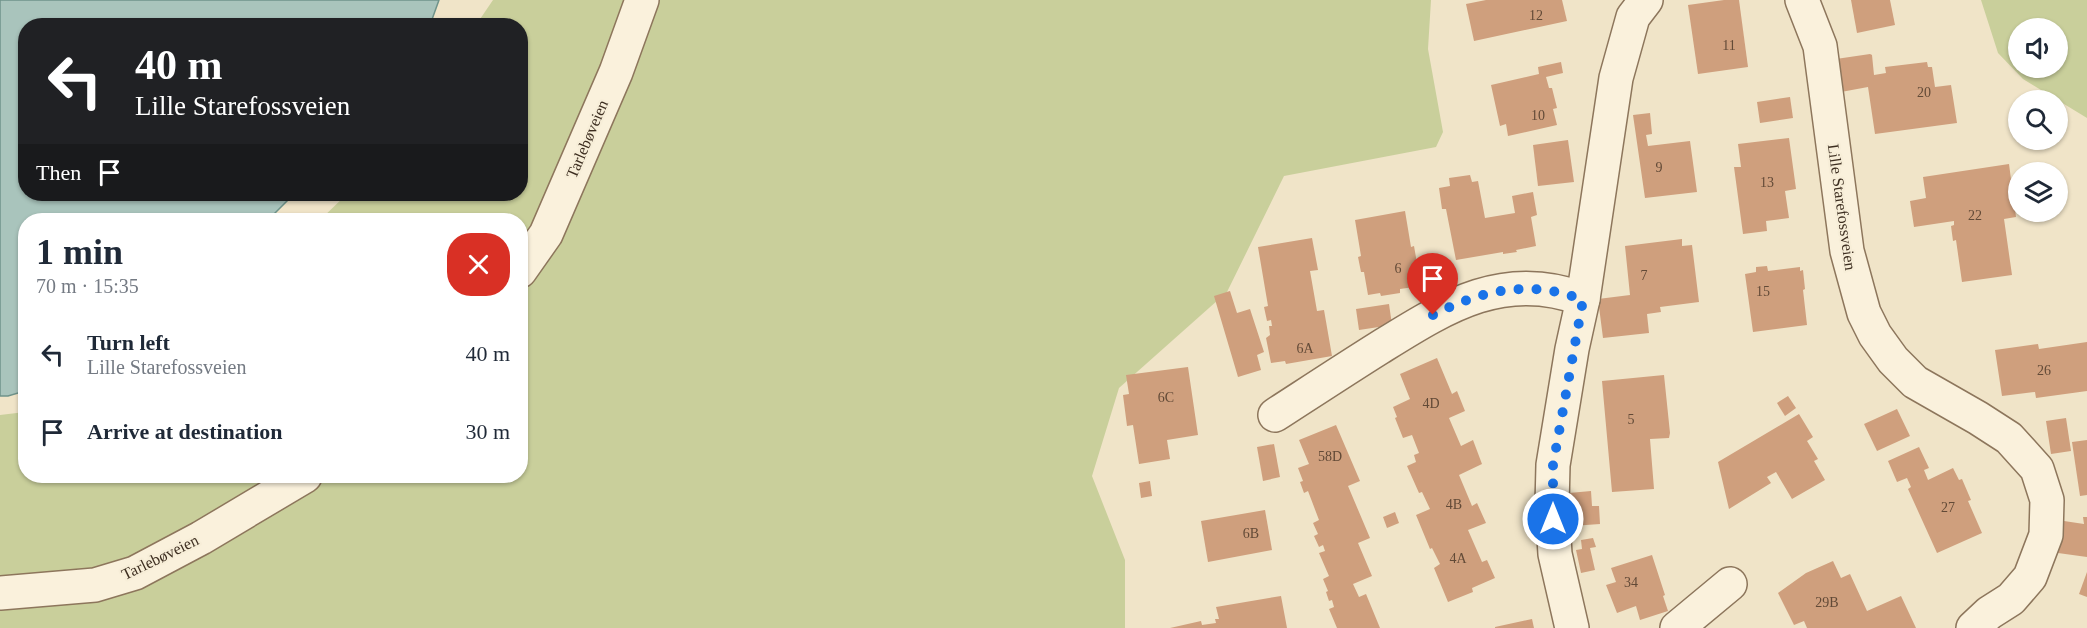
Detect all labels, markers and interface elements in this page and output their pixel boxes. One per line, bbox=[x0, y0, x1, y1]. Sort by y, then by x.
house number: 12 bbox=[1529, 8, 1543, 23]
map controls bbox=[2008, 18, 2068, 222]
button: sound bbox=[2008, 18, 2068, 78]
house number: 11 bbox=[1722, 38, 1736, 53]
icon: left bbox=[36, 42, 114, 120]
text: 40 m bbox=[135, 42, 223, 88]
house number: 20 bbox=[1917, 85, 1931, 100]
button: search bbox=[2008, 90, 2068, 150]
text: Lille Starefossveien bbox=[135, 91, 350, 121]
street label: Tarlebøveien bbox=[563, 97, 611, 181]
house number: 10 bbox=[1531, 108, 1545, 123]
street label: Lille Starefossveien bbox=[1825, 143, 1859, 271]
icon: arrive bbox=[93, 156, 126, 189]
text: Then bbox=[36, 160, 81, 185]
house number: 9 bbox=[1656, 160, 1663, 175]
button: layers bbox=[2008, 162, 2068, 222]
house number: 13 bbox=[1760, 175, 1774, 190]
house number: 22 bbox=[1968, 208, 1982, 223]
text: 1 min bbox=[36, 232, 123, 272]
button: close bbox=[447, 233, 510, 296]
pin bbox=[1407, 253, 1458, 315]
house number: 6 bbox=[1395, 261, 1402, 276]
icon: arrive bbox=[1416, 262, 1449, 295]
house number: 7 bbox=[1641, 268, 1648, 283]
text: 70 m · 15:35 bbox=[36, 275, 139, 297]
house number: 15 bbox=[1756, 284, 1770, 299]
text: Turn left bbox=[87, 330, 170, 355]
icon: left bbox=[36, 338, 69, 371]
text: 40 m bbox=[465, 341, 510, 366]
house number: 6A bbox=[1296, 341, 1314, 356]
text: Lille Starefossveien bbox=[87, 356, 246, 378]
house number: 26 bbox=[2037, 363, 2051, 378]
house number: 6C bbox=[1158, 390, 1174, 405]
house number: 4D bbox=[1422, 396, 1440, 411]
house number: 5 bbox=[1628, 412, 1635, 427]
icon: arrive bbox=[36, 416, 69, 449]
text: Arrive at destination bbox=[87, 419, 283, 444]
text: 30 m bbox=[465, 419, 510, 444]
house number: 58D bbox=[1318, 449, 1342, 464]
position arrow bbox=[1521, 487, 1585, 551]
house number: 4B bbox=[1446, 497, 1462, 512]
house number: 27 bbox=[1941, 500, 1955, 515]
house number: 6B bbox=[1243, 526, 1259, 541]
street label: Tarlebøveien bbox=[119, 531, 201, 583]
house number: 4A bbox=[1449, 551, 1467, 566]
house number: 34 bbox=[1624, 575, 1638, 590]
house number: 29B bbox=[1815, 595, 1839, 610]

